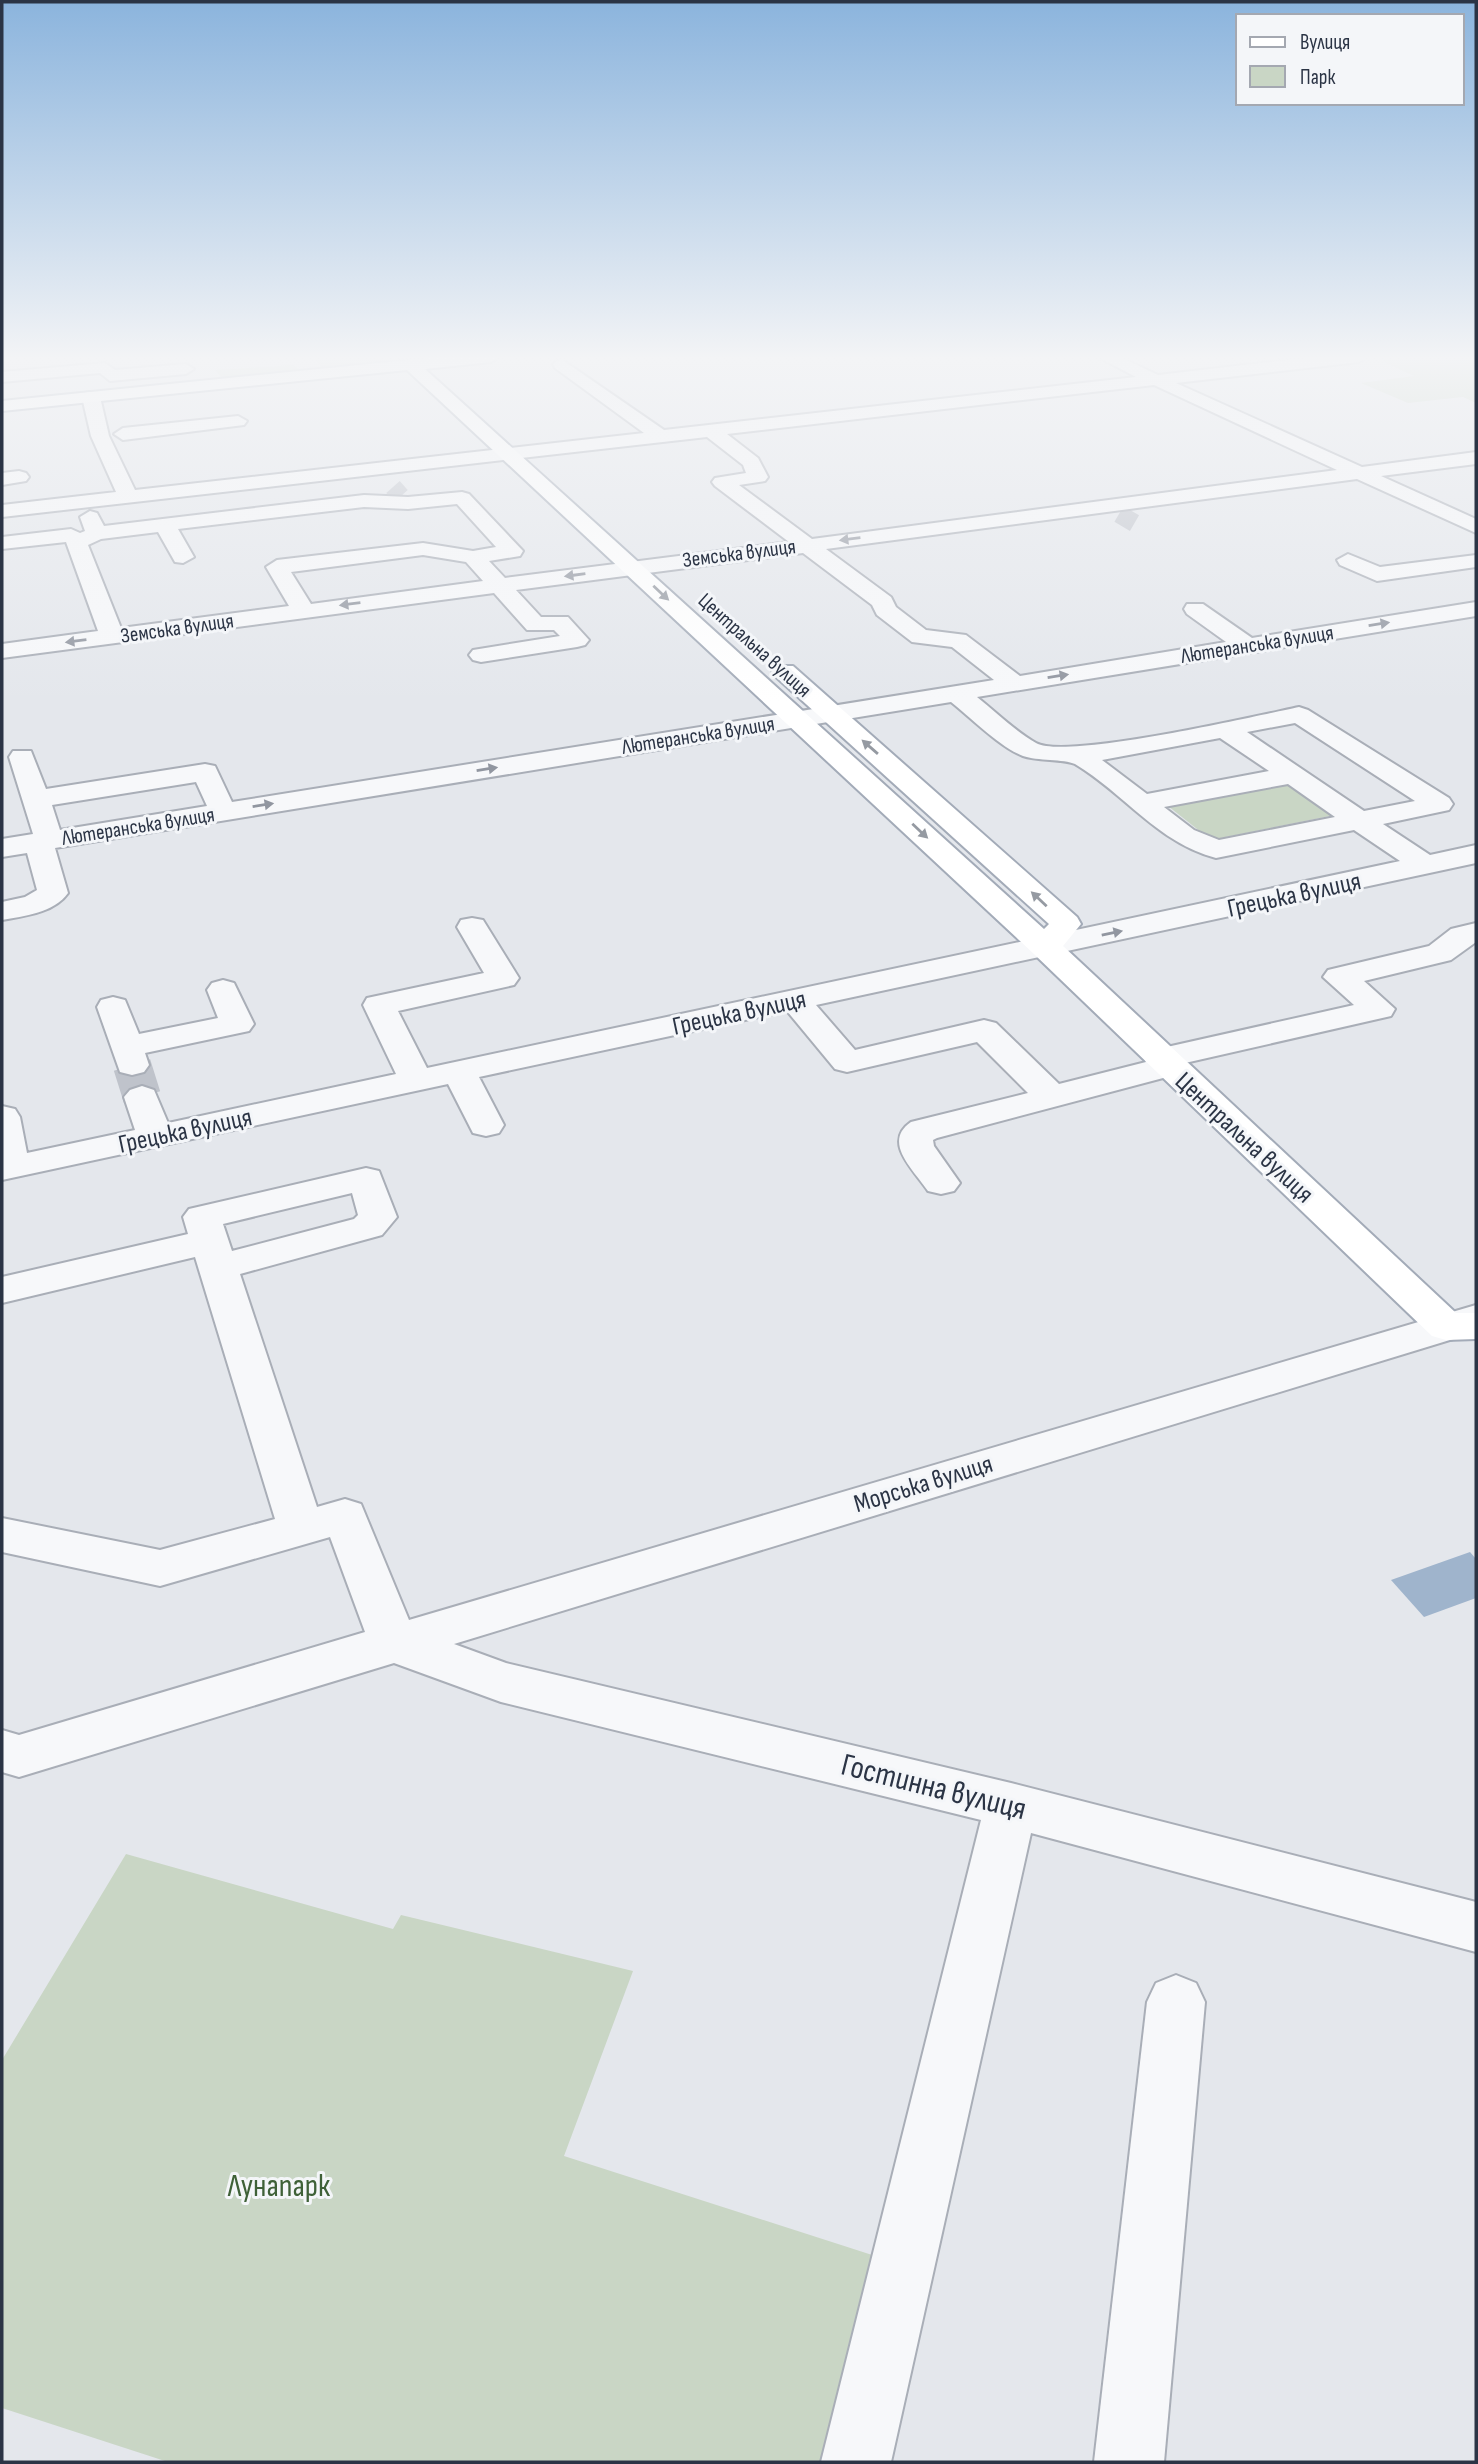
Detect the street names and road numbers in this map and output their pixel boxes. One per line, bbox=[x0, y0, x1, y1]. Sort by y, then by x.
street label: Земська вулиця bbox=[681, 534, 797, 573]
street label: Центральна вулиця bbox=[693, 588, 816, 703]
street label: Земська вулиця bbox=[119, 608, 235, 649]
street label: Лютеранська вулиця bbox=[1178, 620, 1335, 669]
street label: Лютеранська вулиця bbox=[619, 711, 776, 760]
street label: Лютеранська вулиця bbox=[59, 802, 216, 851]
street label: Грецька вулиця bbox=[1225, 866, 1364, 925]
street label: Грецька вулиця bbox=[670, 984, 809, 1043]
street label: Центральна вулиця bbox=[1168, 1066, 1320, 1210]
street label: Грецька вулиця bbox=[116, 1102, 255, 1161]
street label: Морська вулиця bbox=[850, 1449, 996, 1520]
street label: Гостинна вулиця bbox=[837, 1746, 1030, 1829]

